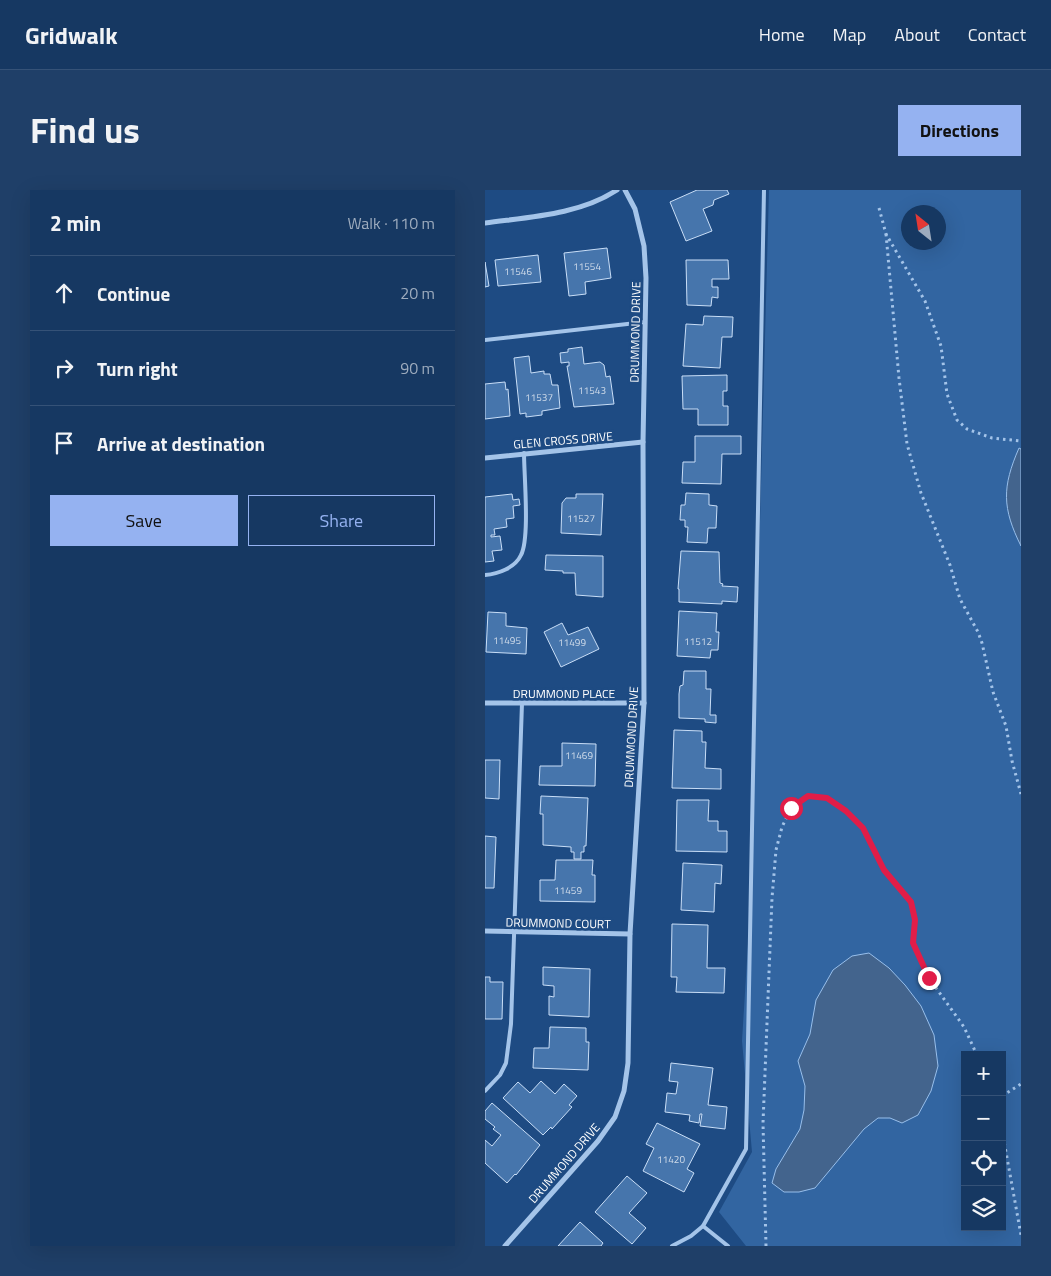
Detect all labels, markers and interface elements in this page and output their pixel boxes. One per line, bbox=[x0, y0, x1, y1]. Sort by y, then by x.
text: Gridwalk bbox=[25, 17, 118, 53]
text: Home bbox=[759, 21, 805, 48]
text: Map bbox=[833, 21, 866, 48]
text: About bbox=[894, 21, 940, 48]
text: Contact bbox=[968, 21, 1026, 48]
text: Find us bbox=[30, 103, 140, 157]
button: Directions bbox=[898, 105, 1021, 156]
north arrow bbox=[901, 205, 946, 250]
text: 2 min bbox=[50, 207, 101, 239]
text: Walk · 110 m bbox=[347, 211, 435, 235]
house number: 11554 bbox=[573, 259, 601, 274]
house number: 11546 bbox=[504, 264, 532, 279]
icon: ahead bbox=[50, 279, 78, 307]
text: Continue bbox=[97, 279, 170, 308]
text: 20 m bbox=[400, 281, 435, 305]
street label: DRUMMOND DRIVE bbox=[625, 281, 645, 383]
icon: right bbox=[50, 354, 78, 382]
text: Turn right bbox=[97, 354, 178, 383]
text: 90 m bbox=[400, 356, 435, 380]
house number: 11543 bbox=[578, 383, 606, 398]
house number: 11537 bbox=[525, 390, 553, 405]
street label: GLEN CROSS DRIVE bbox=[512, 426, 614, 454]
icon: arrive bbox=[50, 429, 78, 457]
text: Arrive at destination bbox=[97, 429, 265, 458]
button: Save bbox=[50, 495, 238, 546]
button: Share bbox=[248, 495, 435, 546]
house number: 11527 bbox=[567, 511, 595, 526]
house number: 11495 bbox=[493, 633, 521, 648]
house number: 11512 bbox=[684, 634, 712, 649]
house number: 11499 bbox=[558, 635, 586, 650]
street label: DRUMMOND PLACE bbox=[513, 684, 616, 703]
street label: DRUMMOND DRIVE bbox=[619, 686, 643, 788]
house number: 11469 bbox=[565, 748, 593, 763]
route start bbox=[780, 797, 803, 820]
house number: 11459 bbox=[554, 883, 582, 898]
street label: DRUMMOND COURT bbox=[505, 913, 611, 933]
route end bbox=[918, 967, 941, 990]
map controls bbox=[961, 1051, 1006, 1231]
button: + bbox=[961, 1051, 1006, 1096]
button: − bbox=[961, 1096, 1006, 1141]
street label: DRUMMOND DRIVE bbox=[524, 1118, 605, 1207]
button: locate bbox=[961, 1141, 1006, 1186]
house number: 11420 bbox=[657, 1152, 685, 1167]
button: layers bbox=[961, 1186, 1006, 1231]

